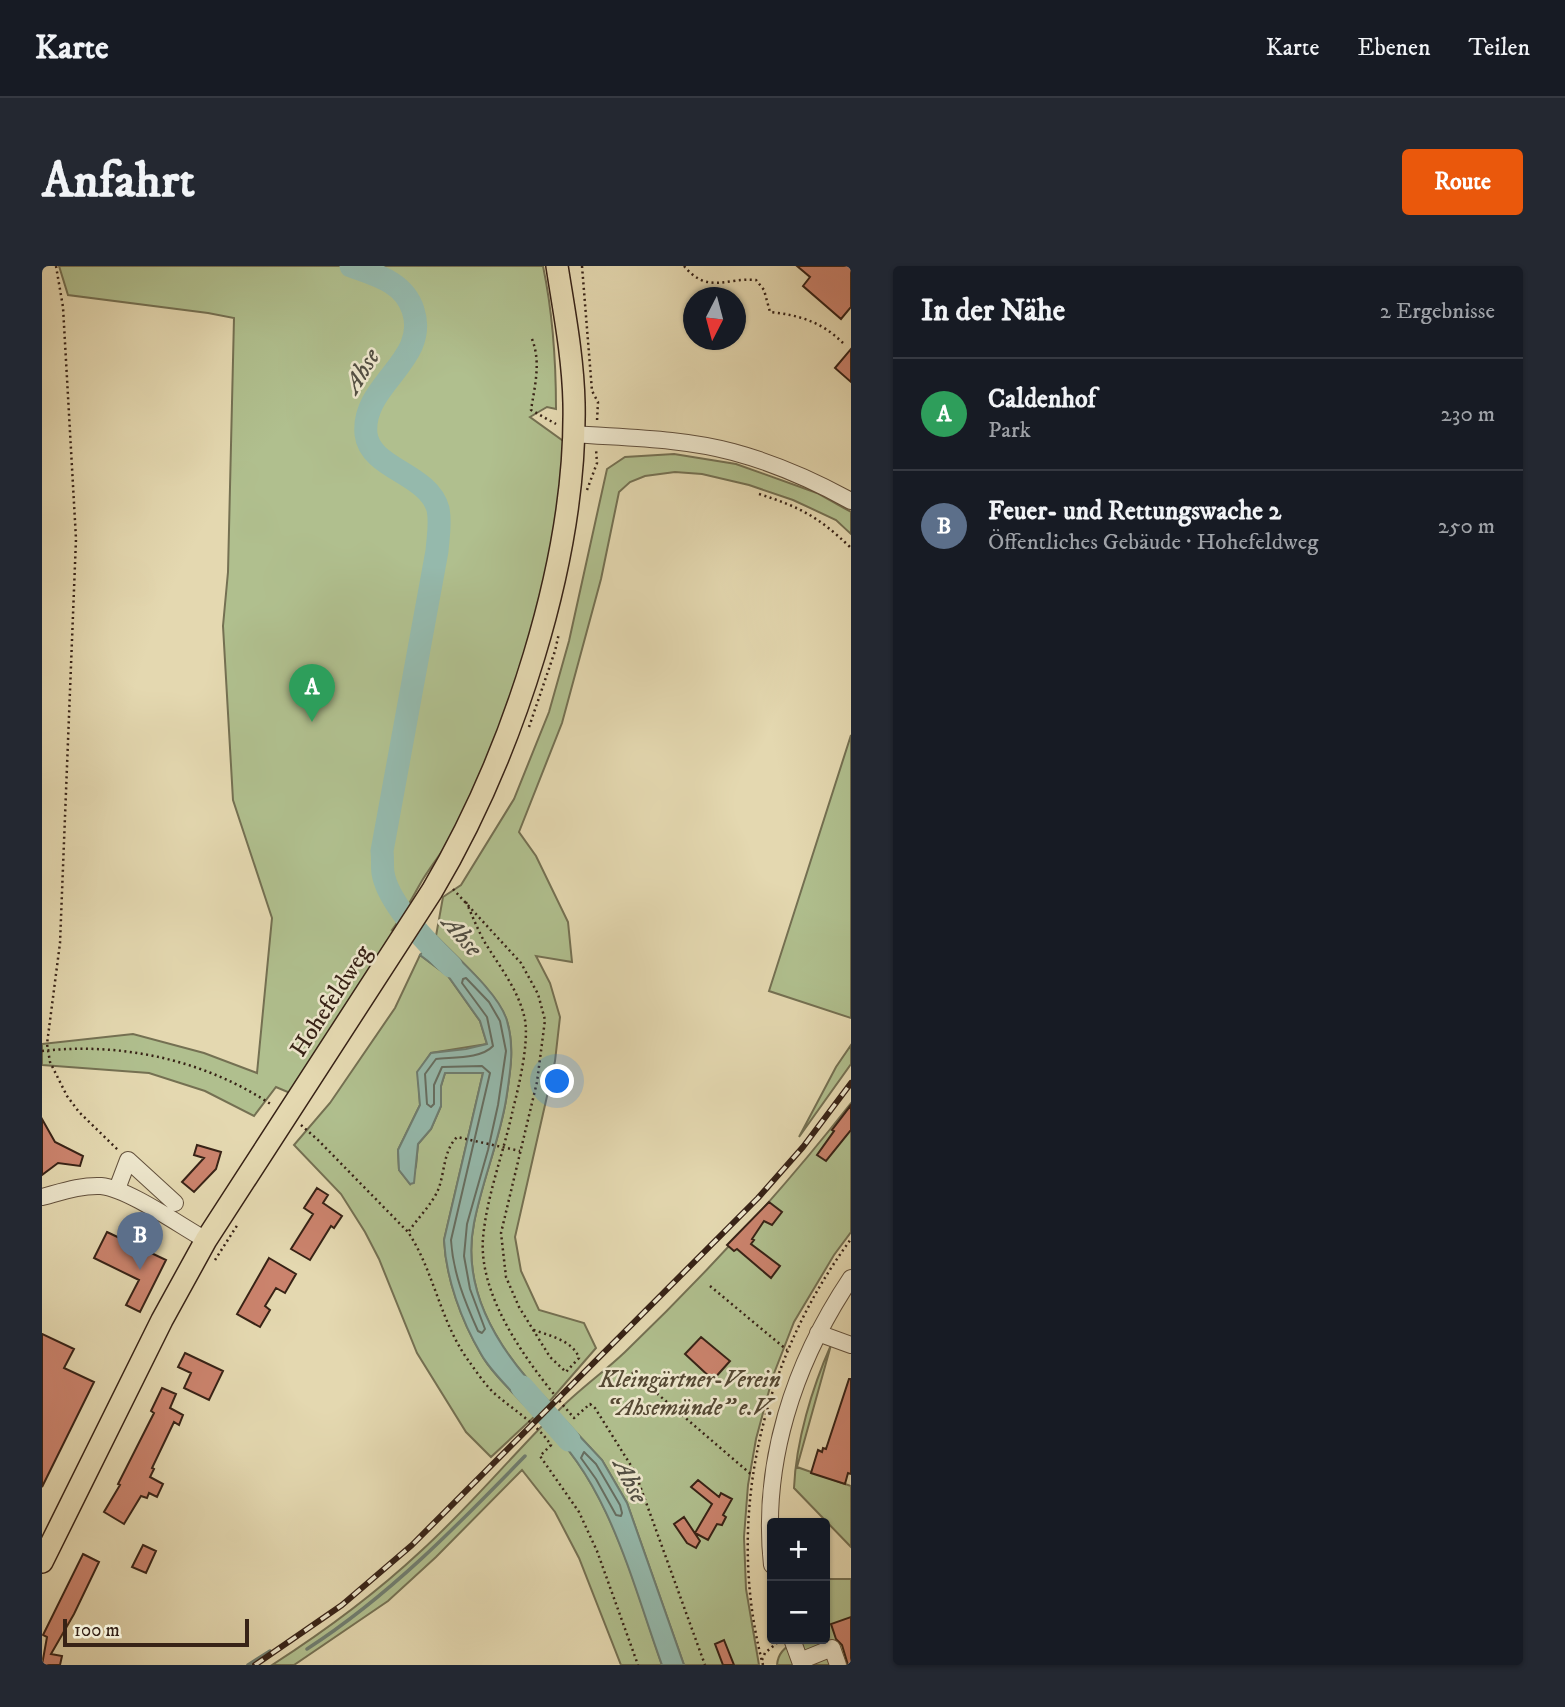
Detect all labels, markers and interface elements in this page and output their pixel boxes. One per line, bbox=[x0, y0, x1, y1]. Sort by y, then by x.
text: Karte bbox=[35, 28, 109, 69]
text: Karte bbox=[1266, 33, 1319, 63]
text: Ebenen bbox=[1357, 33, 1431, 63]
text: Teilen bbox=[1469, 33, 1530, 63]
button: Route bbox=[1402, 149, 1523, 215]
text: Anfahrt bbox=[42, 151, 195, 213]
north arrow bbox=[683, 287, 746, 350]
text: In der Nähe bbox=[921, 293, 1065, 330]
text: 2 Ergebnisse bbox=[1380, 297, 1495, 326]
water label: Ahse bbox=[335, 342, 389, 402]
text: Caldenhof bbox=[988, 383, 1096, 416]
text: A bbox=[937, 400, 951, 429]
text: 230 m bbox=[1441, 400, 1495, 429]
text: Park bbox=[988, 416, 1031, 445]
text: Feuer- und Rettungswache 2 bbox=[988, 495, 1281, 528]
text: B bbox=[937, 512, 951, 541]
text: 250 m bbox=[1438, 512, 1495, 541]
text: Öffentliches Gebäude · Hohefeldweg bbox=[988, 528, 1318, 557]
pin: A bbox=[289, 664, 335, 722]
water label: Ahse bbox=[433, 906, 490, 965]
street label: Hohefeldweg bbox=[284, 939, 378, 1063]
your location bbox=[540, 1064, 574, 1098]
pin: B bbox=[117, 1212, 163, 1270]
park label: Kleingärtner-Verein “Ahsemünde” e.V. bbox=[598, 1365, 781, 1423]
water label: Ahse bbox=[604, 1450, 656, 1510]
map controls bbox=[767, 1518, 830, 1644]
button: + bbox=[767, 1518, 830, 1581]
button: − bbox=[767, 1581, 830, 1644]
scale bar bbox=[63, 1616, 248, 1648]
text: 100 m bbox=[74, 1619, 120, 1642]

